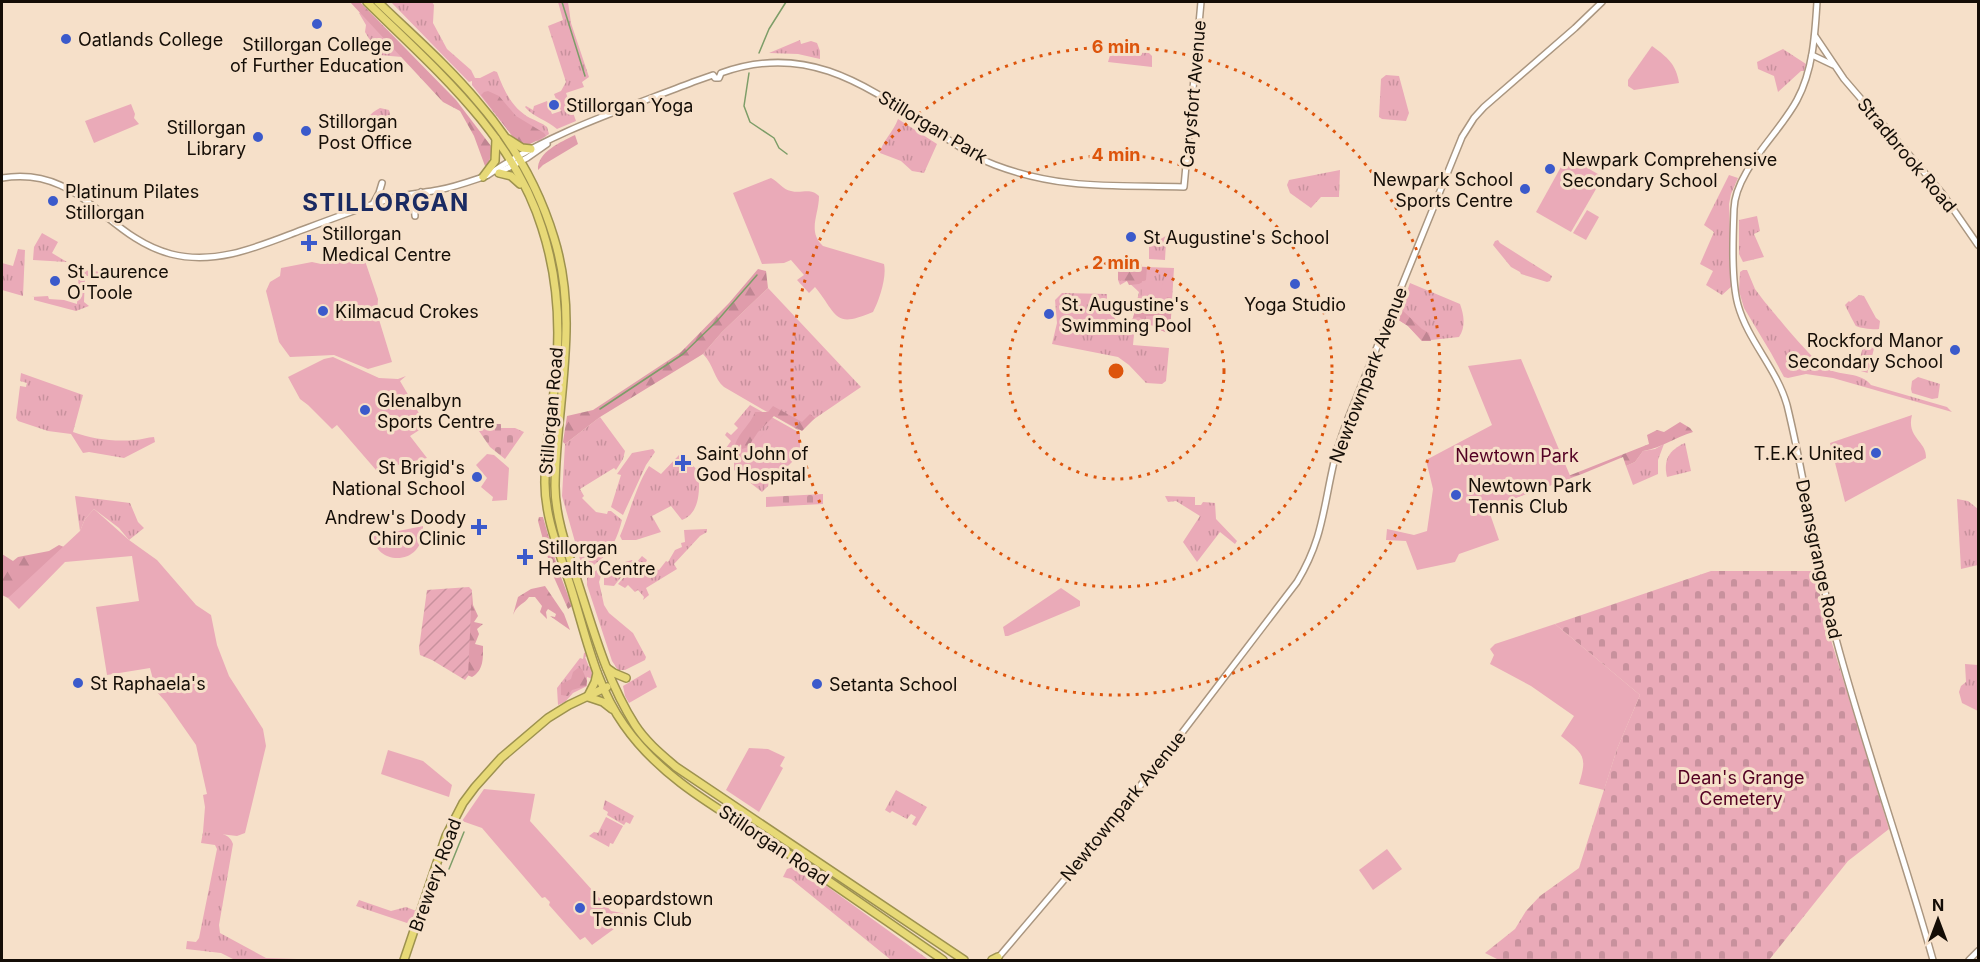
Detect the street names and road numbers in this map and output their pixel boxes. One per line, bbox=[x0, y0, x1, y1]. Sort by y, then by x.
street label: Carysfort Avenue bbox=[1176, 19, 1210, 169]
street label: Stillorgan Park bbox=[875, 86, 991, 168]
street label: Stradbrook Road bbox=[1853, 94, 1961, 216]
street label: Newtownpark Avenue bbox=[1325, 284, 1411, 466]
street label: Stillorgan Road bbox=[535, 346, 567, 476]
street label: Deansgrange Road bbox=[1792, 477, 1846, 641]
street label: Newtownpark Avenue bbox=[1056, 727, 1190, 885]
street label: Stillorgan Road bbox=[715, 800, 833, 890]
street label: Brewery Road bbox=[405, 816, 465, 934]

